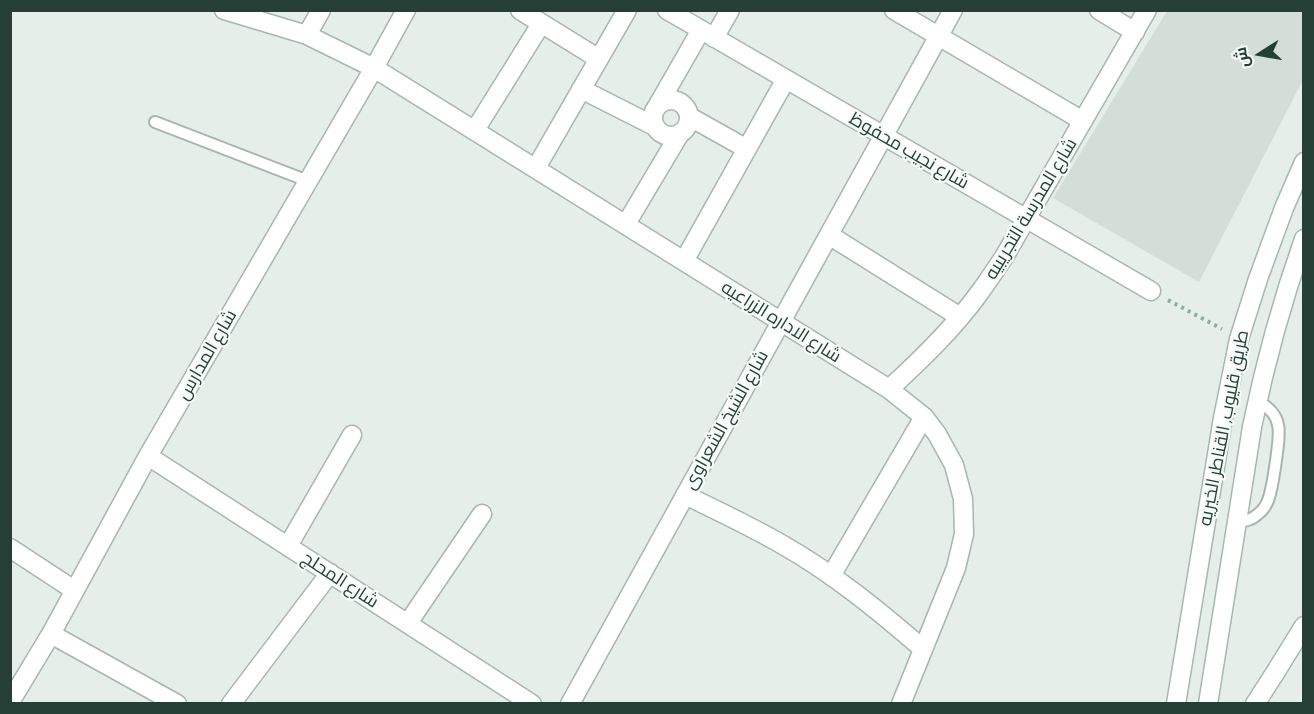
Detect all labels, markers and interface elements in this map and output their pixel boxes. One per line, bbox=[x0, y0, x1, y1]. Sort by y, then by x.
north arrow bbox=[1230, 24, 1290, 84]
text: ش bbox=[1233, 46, 1252, 69]
street label: شارع نجيب محفوظ bbox=[845, 108, 973, 194]
street label: شارع المدرسة التجريبيه bbox=[980, 134, 1082, 284]
street label: شارع الاداره الزراعيه bbox=[717, 277, 845, 367]
street label: شارع المدارس bbox=[172, 306, 242, 404]
street label: طريق قليوب, القناطر الخيريه bbox=[1194, 328, 1254, 528]
street label: شارع الشيخ الشعراوى bbox=[679, 347, 773, 493]
street label: شارع المحلج bbox=[297, 547, 383, 613]

